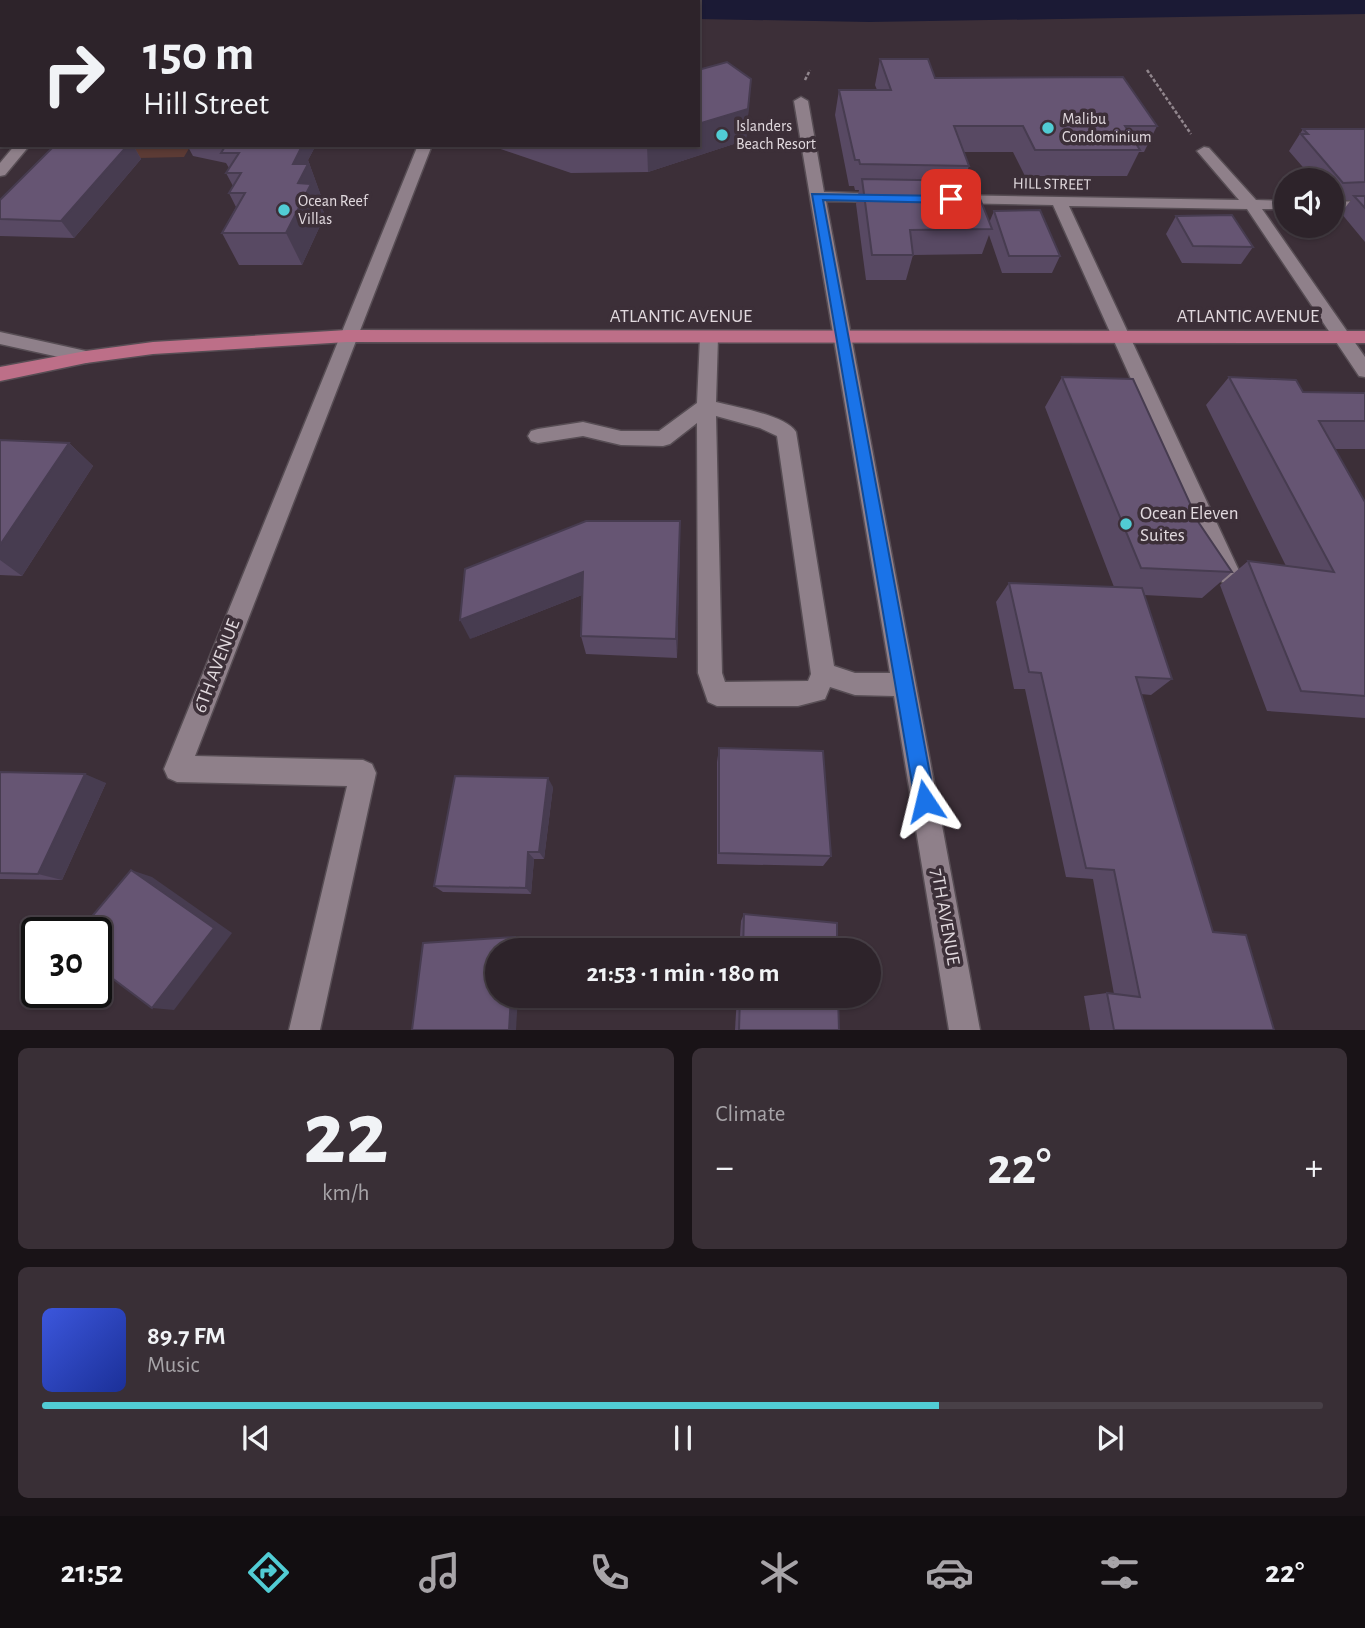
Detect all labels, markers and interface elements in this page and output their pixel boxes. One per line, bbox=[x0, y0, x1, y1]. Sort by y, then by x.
icon: right bbox=[28, 28, 119, 119]
text: 150 m bbox=[143, 30, 254, 79]
text: Hill Street bbox=[143, 88, 269, 120]
place label: Malibu Condominium bbox=[1062, 111, 1152, 145]
place label: Islanders Beach Resort bbox=[736, 118, 816, 152]
marker: Malibu Condominium bbox=[1040, 120, 1056, 136]
marker: Islanders Beach Resort bbox=[714, 127, 730, 143]
map controls bbox=[1274, 168, 1344, 238]
button: sound bbox=[1274, 168, 1344, 238]
pin bbox=[921, 169, 981, 229]
street label: HILL STREET bbox=[1013, 175, 1092, 193]
icon: arrive bbox=[932, 180, 970, 218]
place label: Ocean Reef Villas bbox=[298, 193, 369, 227]
marker: Ocean Reef Villas bbox=[276, 202, 292, 218]
street label: ATLANTIC AVENUE bbox=[610, 307, 752, 326]
street label: ATLANTIC AVENUE bbox=[1177, 307, 1319, 326]
place label: Ocean Eleven Suites bbox=[1140, 504, 1239, 545]
marker: Ocean Eleven Suites bbox=[1118, 516, 1134, 532]
street label: 6TH AVENUE bbox=[190, 616, 244, 716]
position arrow bbox=[888, 764, 962, 838]
street label: 7TH AVENUE bbox=[927, 867, 963, 967]
speed limit sign: 30 bbox=[21, 917, 112, 1008]
text: 21:53 · 1 min · 180 m bbox=[586, 960, 780, 986]
text: 22 bbox=[303, 1089, 389, 1180]
text: Climate bbox=[716, 1103, 785, 1126]
text: 22° bbox=[987, 1141, 1051, 1193]
text: − bbox=[716, 1149, 734, 1187]
text: + bbox=[1305, 1149, 1323, 1187]
text: km/h bbox=[322, 1182, 369, 1205]
text: 89.7 FM bbox=[147, 1323, 226, 1349]
text: Music bbox=[147, 1354, 199, 1377]
icon: previous bbox=[237, 1419, 275, 1457]
icon: pause bbox=[664, 1419, 702, 1457]
icon: next bbox=[1091, 1419, 1129, 1457]
icon: directions bbox=[244, 1548, 293, 1597]
icon: music bbox=[415, 1548, 464, 1597]
icon: phone bbox=[585, 1548, 634, 1597]
icon: climate bbox=[755, 1548, 804, 1597]
icon: car bbox=[925, 1548, 974, 1597]
icon: filters bbox=[1095, 1548, 1144, 1597]
text: 21:52 bbox=[61, 1556, 123, 1588]
text: 22° bbox=[1265, 1556, 1304, 1588]

